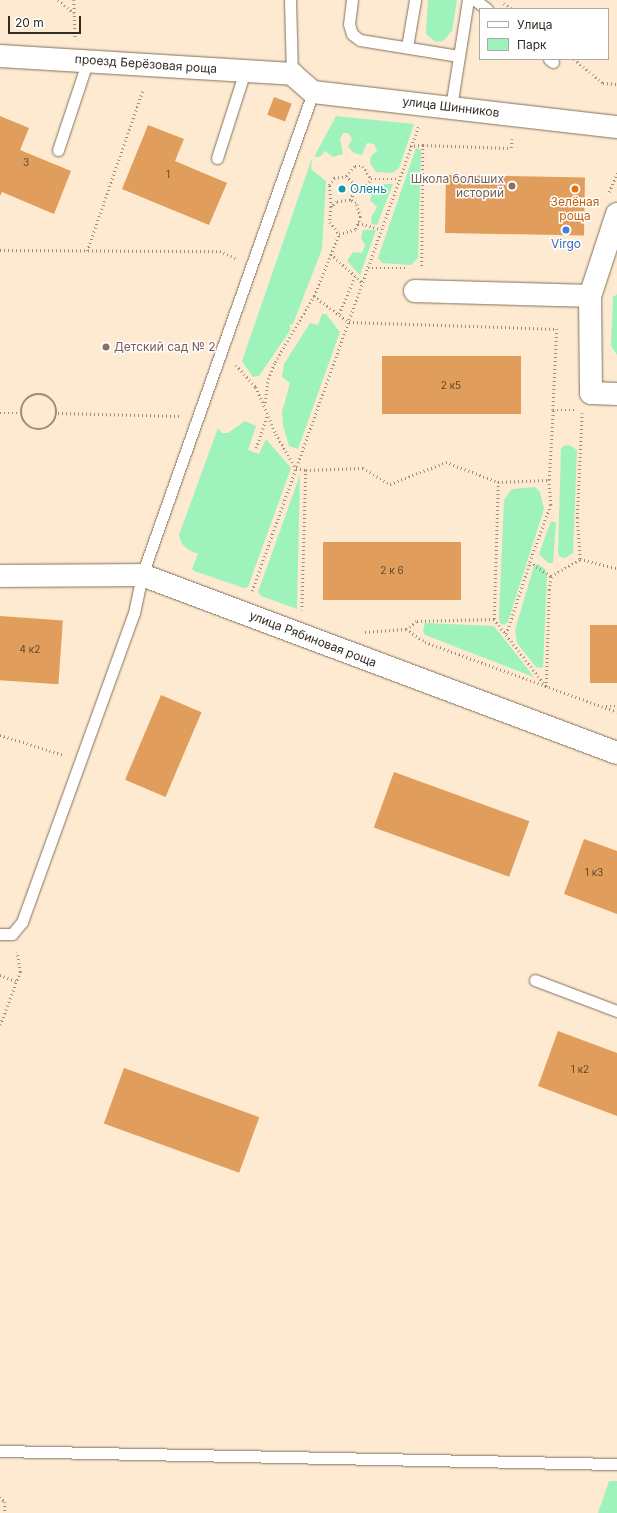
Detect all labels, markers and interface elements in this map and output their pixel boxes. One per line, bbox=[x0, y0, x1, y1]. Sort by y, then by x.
scale bar bbox=[10, 8, 83, 34]
legend bbox=[479, 8, 609, 60]
text: 20 m bbox=[15, 15, 44, 30]
text: Улица bbox=[517, 17, 552, 32]
text: Парк bbox=[517, 37, 547, 52]
street label: проезд Берёзовая роща bbox=[74, 52, 218, 76]
street label: улица Шинников bbox=[402, 94, 500, 120]
house number: 3 bbox=[23, 157, 29, 169]
house number: 1 bbox=[166, 169, 170, 181]
place label: Школа больших историй bbox=[411, 172, 504, 200]
marker: Школа больших историй bbox=[507, 181, 517, 191]
place label: Олень bbox=[350, 182, 387, 196]
marker: Олень bbox=[337, 184, 347, 194]
marker: Зелёная роща bbox=[570, 184, 580, 194]
place label: Зелёная роща bbox=[551, 195, 599, 223]
marker: Virgo bbox=[561, 225, 571, 235]
place label: Virgo bbox=[551, 237, 581, 251]
place label: Детский сад № 2 bbox=[114, 340, 216, 354]
marker: Детский сад № 2 bbox=[101, 342, 111, 352]
house number: 2 к5 bbox=[441, 380, 461, 392]
house number: 2 к 6 bbox=[380, 565, 404, 577]
street label: улица Рябиновая роща bbox=[247, 608, 379, 670]
house number: 4 к2 bbox=[20, 644, 40, 656]
house number: 1 к3 bbox=[585, 867, 603, 879]
house number: 1 к2 bbox=[571, 1064, 589, 1076]

